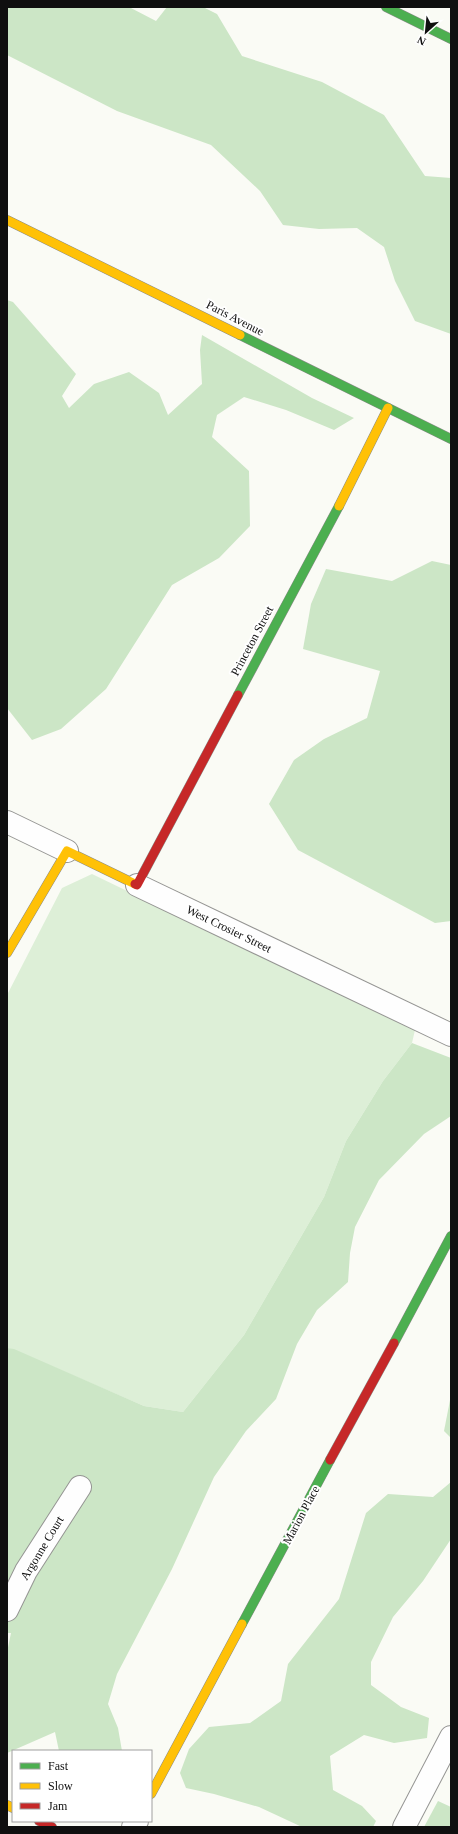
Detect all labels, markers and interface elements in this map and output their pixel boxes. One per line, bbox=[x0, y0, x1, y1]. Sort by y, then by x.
north arrow bbox=[406, 12, 446, 52]
text: N bbox=[415, 34, 428, 48]
street label: Paris Avenue bbox=[204, 298, 266, 338]
street label: Princeton Street bbox=[228, 603, 277, 678]
street label: West Crosier Street bbox=[184, 902, 274, 956]
street label: Marion Place bbox=[280, 1483, 322, 1547]
street label: Argonne Court bbox=[17, 1513, 67, 1583]
legend bbox=[12, 1750, 152, 1822]
text: Fast bbox=[48, 1759, 69, 1773]
text: Slow bbox=[48, 1779, 73, 1793]
text: Jam bbox=[48, 1799, 68, 1813]

